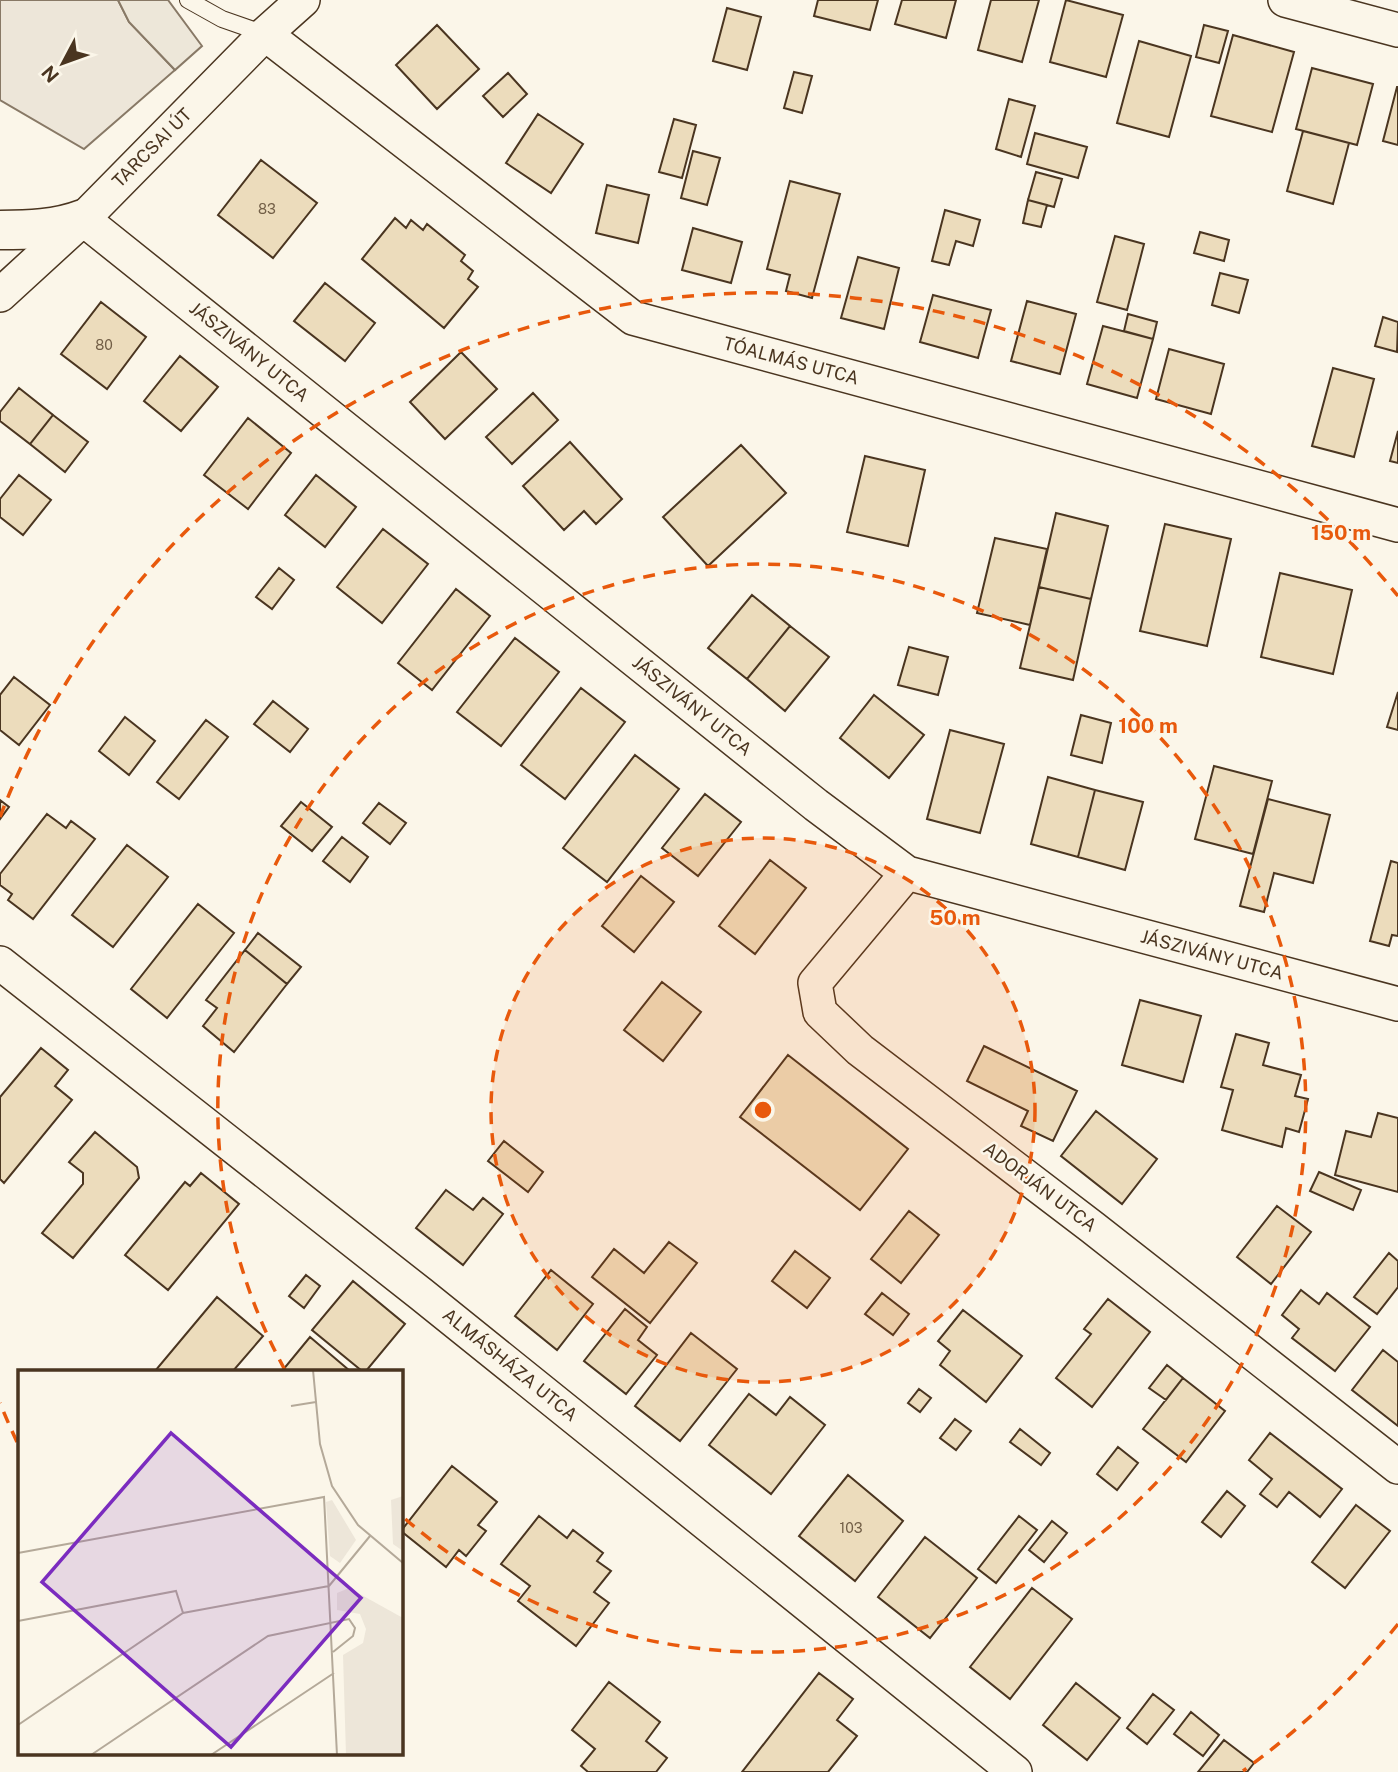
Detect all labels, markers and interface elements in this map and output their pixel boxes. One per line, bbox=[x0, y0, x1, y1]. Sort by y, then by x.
north arrow bbox=[28, 28, 98, 98]
text: N bbox=[37, 61, 63, 87]
street label: TARCSAI ÚT bbox=[107, 103, 196, 192]
house number: 83 bbox=[258, 201, 276, 217]
street label: JÁSZIVÁNY UTCA bbox=[186, 296, 314, 406]
street label: TÓALMÁS UTCA bbox=[721, 331, 862, 389]
house number: 80 bbox=[95, 337, 113, 353]
text: 150 m bbox=[1311, 520, 1371, 545]
street label: JÁSZIVÁNY UTCA bbox=[629, 650, 757, 760]
text: 100 m bbox=[1118, 713, 1178, 738]
text: 50 m bbox=[929, 905, 981, 930]
street label: JÁSZIVÁNY UTCA bbox=[1138, 924, 1286, 984]
centre of rings bbox=[751, 1098, 775, 1122]
street label: ADORJÁN UTCA bbox=[980, 1137, 1102, 1236]
street label: ALMÁSHÁZA UTCA bbox=[439, 1303, 583, 1425]
inset map bbox=[18, 1370, 402, 1754]
house number: 103 bbox=[840, 1520, 863, 1536]

